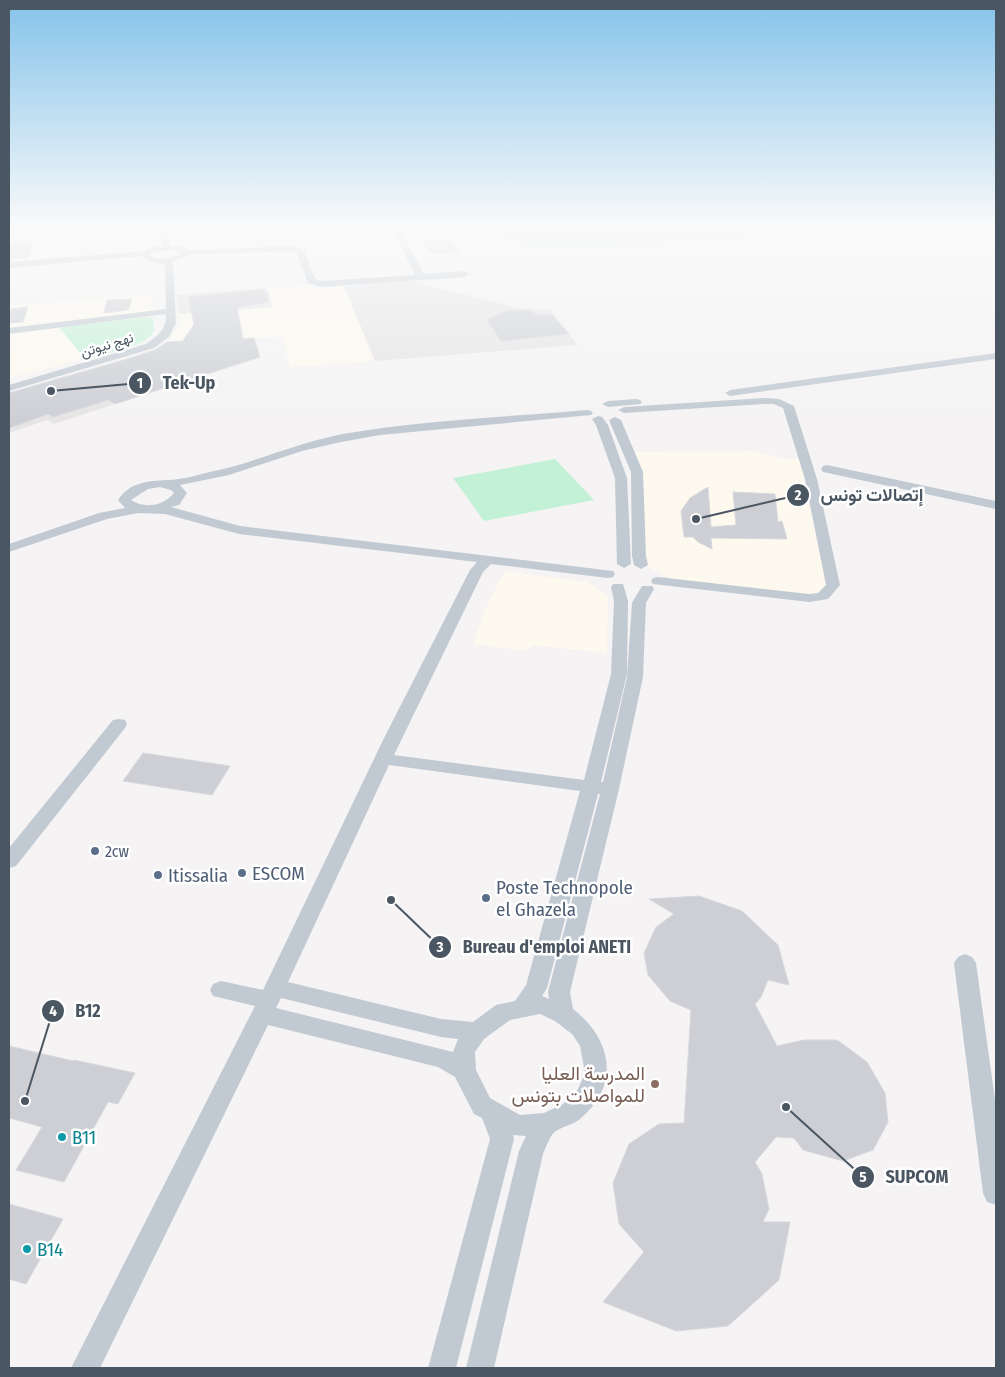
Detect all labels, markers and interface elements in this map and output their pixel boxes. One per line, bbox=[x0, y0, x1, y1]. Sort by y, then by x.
street label: نهج نيوتن bbox=[79, 329, 136, 363]
callout: Tek-Up bbox=[127, 366, 225, 399]
text: Tek-Up bbox=[163, 372, 216, 394]
text: 1 bbox=[137, 374, 143, 392]
callout: إتصالات تونس bbox=[786, 478, 933, 511]
text: إتصالات تونس bbox=[821, 484, 923, 507]
text: 2 bbox=[794, 486, 802, 504]
place label: 2cw bbox=[105, 842, 130, 861]
marker: 2cw bbox=[89, 845, 101, 857]
place label: ESCOM bbox=[252, 862, 305, 885]
place label: Itissalia bbox=[168, 864, 228, 887]
marker: ESCOM bbox=[236, 867, 248, 879]
marker: Itissalia bbox=[152, 869, 164, 881]
place label: Poste Technopole el Ghazela bbox=[496, 876, 633, 921]
marker: Poste Technopole el Ghazela bbox=[480, 892, 492, 904]
callout: Bureau d'emploi ANETI bbox=[428, 930, 641, 963]
text: Bureau d'emploi ANETI bbox=[463, 936, 631, 958]
text: 3 bbox=[435, 938, 444, 956]
callout: B12 bbox=[40, 994, 110, 1027]
text: B12 bbox=[75, 1000, 101, 1022]
text: 4 bbox=[49, 1002, 57, 1020]
place label: المدرسة العليا للمواصلات بتونس bbox=[512, 1062, 645, 1107]
marker: المدرسة العليا للمواصلات بتونس bbox=[649, 1078, 661, 1090]
place label: B11 bbox=[72, 1126, 96, 1149]
marker: B11 bbox=[56, 1131, 68, 1143]
callout: SUPCOM bbox=[850, 1161, 958, 1194]
text: SUPCOM bbox=[886, 1166, 948, 1188]
text: 5 bbox=[859, 1168, 867, 1186]
place label: B14 bbox=[37, 1238, 63, 1261]
marker: B14 bbox=[21, 1243, 33, 1255]

